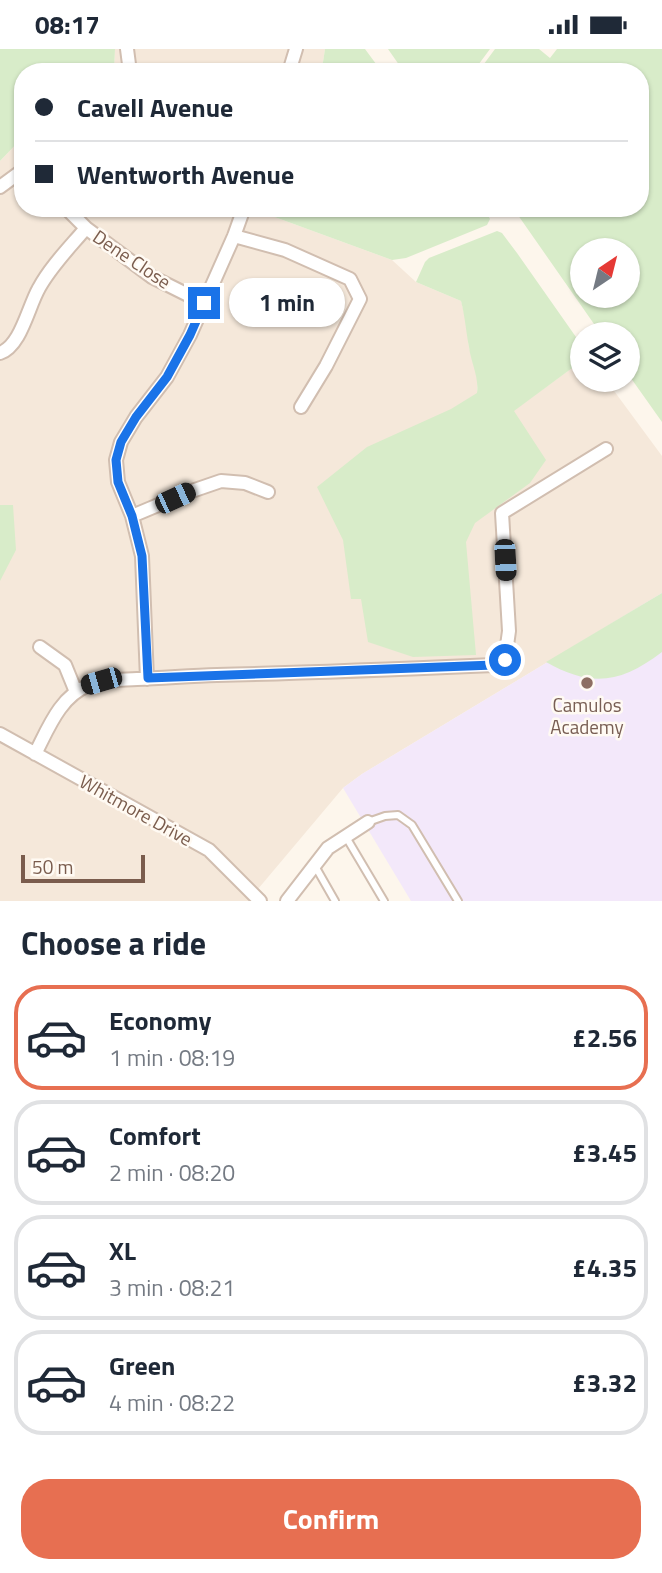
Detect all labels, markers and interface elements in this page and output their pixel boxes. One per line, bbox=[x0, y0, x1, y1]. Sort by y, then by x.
text: 08:17 bbox=[35, 5, 100, 44]
text: Cavell Avenue bbox=[77, 88, 233, 127]
text: Wentworth Avenue bbox=[77, 155, 294, 194]
street label: Dene Close bbox=[87, 222, 177, 295]
north arrow bbox=[570, 238, 640, 308]
map controls bbox=[570, 238, 640, 392]
callout: 1 min bbox=[228, 279, 344, 327]
text: 1 min bbox=[259, 285, 315, 320]
route end bbox=[188, 287, 220, 319]
button: layers bbox=[570, 322, 640, 392]
car bbox=[152, 480, 199, 516]
car bbox=[494, 538, 517, 582]
route start bbox=[489, 644, 521, 676]
car bbox=[78, 665, 125, 697]
marker: Camulos Academy bbox=[579, 675, 595, 691]
place label: Camulos Academy bbox=[550, 690, 624, 741]
street label: Whitmore Drive bbox=[74, 766, 198, 853]
scale bar bbox=[21, 852, 145, 884]
text: 50 m bbox=[32, 852, 73, 881]
text: Choose a ride bbox=[21, 919, 206, 967]
text: Economy bbox=[109, 1001, 211, 1040]
icon: car bbox=[25, 1006, 88, 1069]
text: £2.56 bbox=[572, 1018, 637, 1057]
text: 1 min · 08:19 bbox=[109, 1040, 235, 1075]
text: Comfort bbox=[109, 1116, 201, 1155]
icon: car bbox=[25, 1121, 88, 1184]
text: £3.45 bbox=[572, 1133, 637, 1172]
text: 2 min · 08:20 bbox=[109, 1155, 235, 1190]
text: XL bbox=[109, 1231, 136, 1270]
icon: car bbox=[25, 1236, 88, 1299]
text: £4.35 bbox=[572, 1248, 637, 1287]
text: 3 min · 08:21 bbox=[109, 1270, 235, 1305]
text: Green bbox=[109, 1346, 175, 1385]
icon: car bbox=[25, 1351, 88, 1414]
text: £3.32 bbox=[572, 1363, 637, 1402]
text: 4 min · 08:22 bbox=[109, 1385, 235, 1420]
button: Confirm bbox=[21, 1479, 641, 1559]

